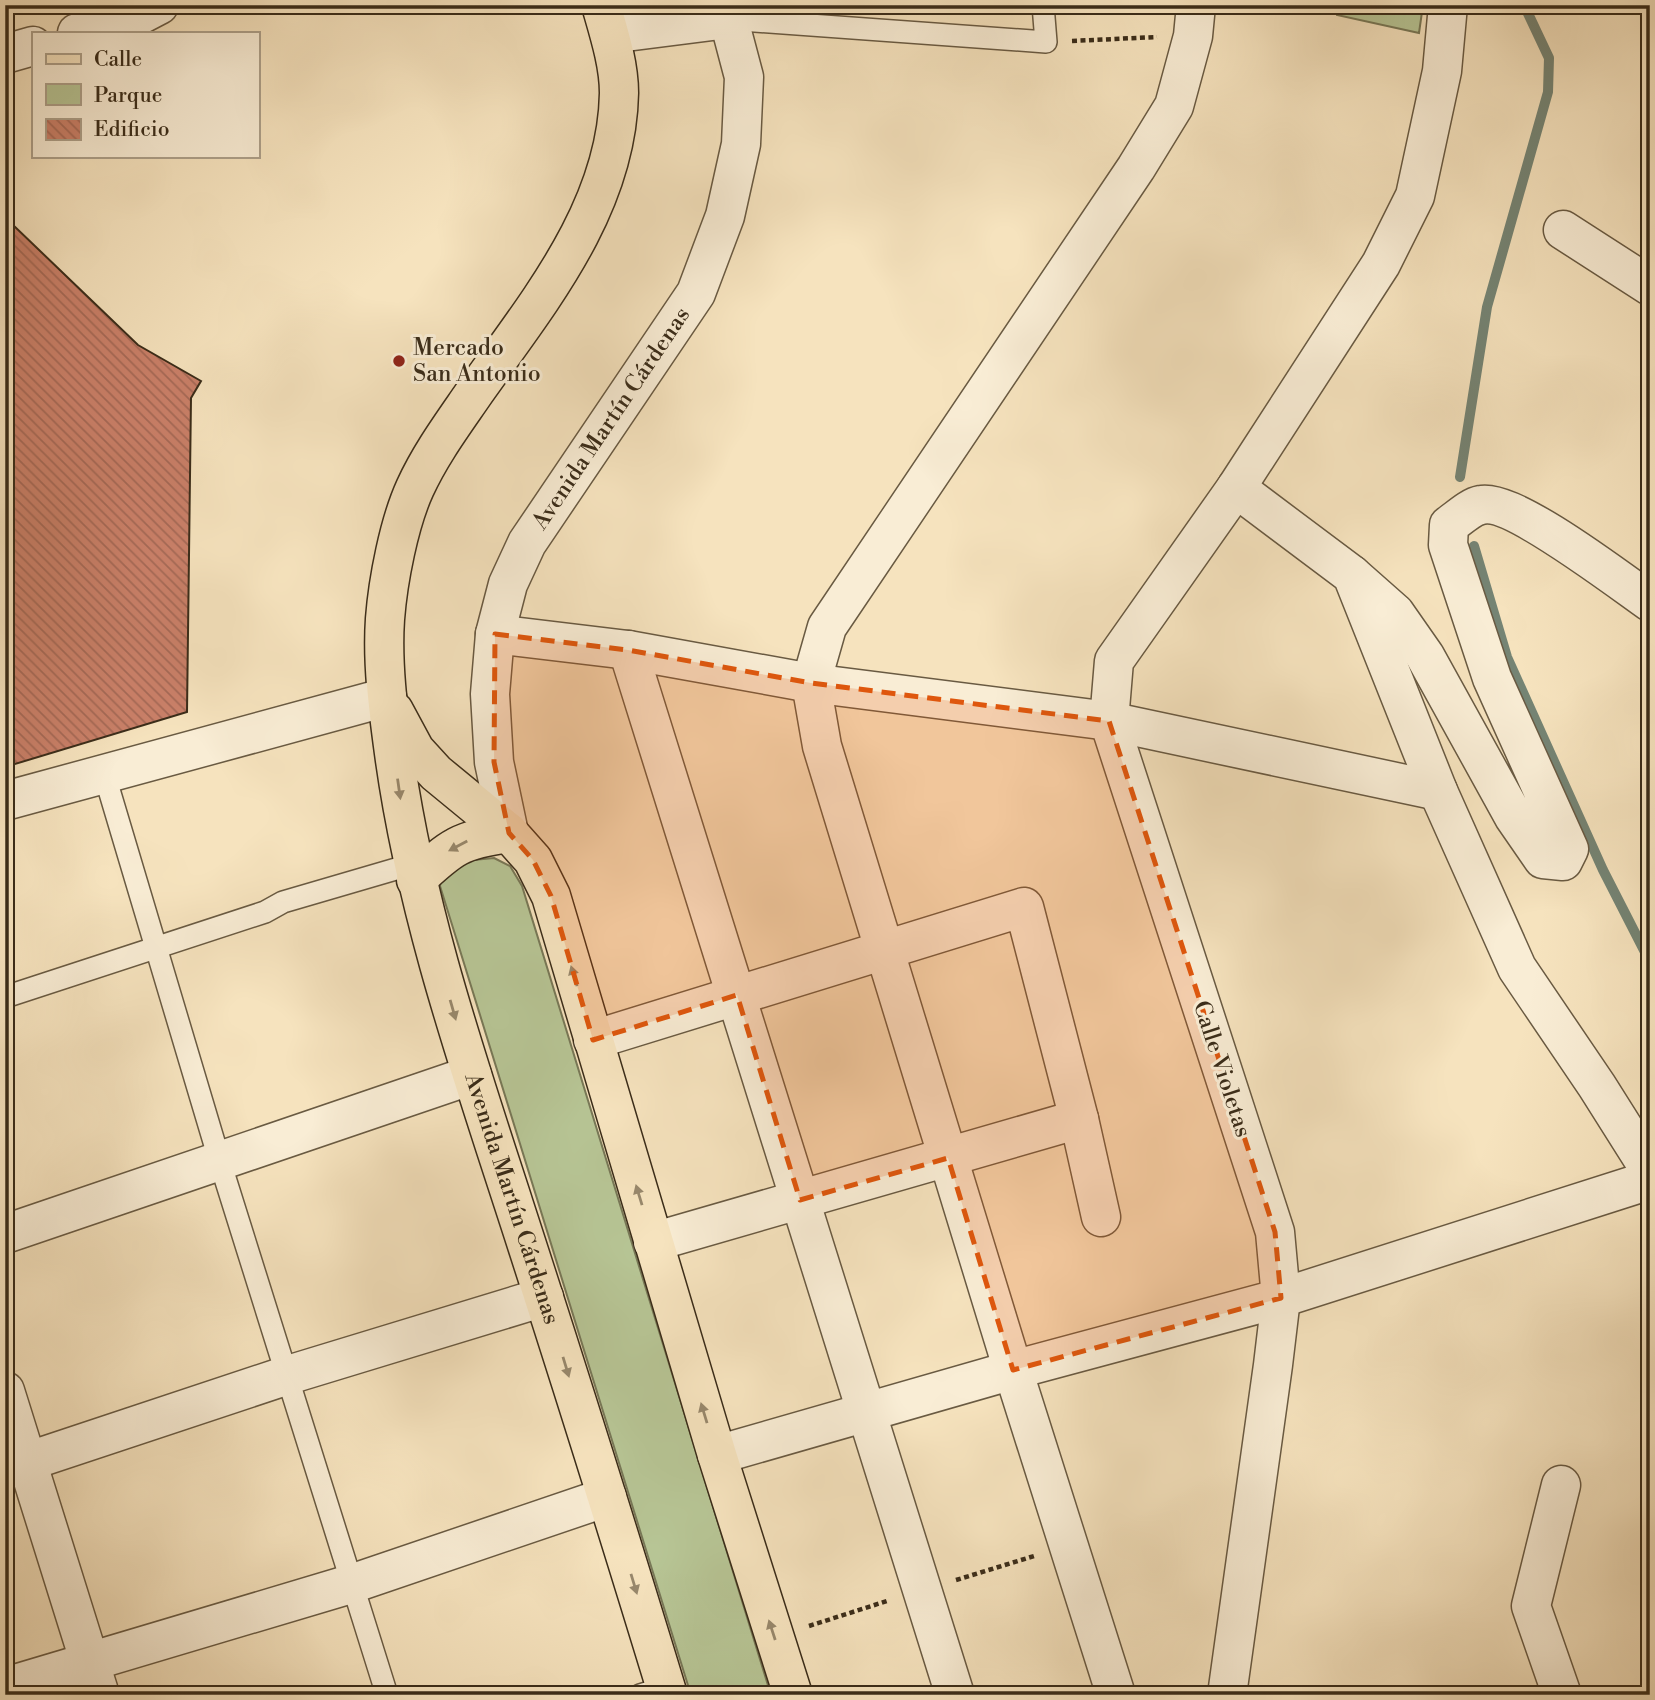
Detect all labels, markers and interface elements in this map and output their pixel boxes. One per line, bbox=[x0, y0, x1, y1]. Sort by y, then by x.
legend bbox=[32, 32, 259, 158]
text: Calle bbox=[94, 47, 142, 73]
text: Parque bbox=[94, 83, 162, 109]
text: Edificio bbox=[94, 117, 170, 143]
street label: Avenida Martín Cárdenas bbox=[526, 302, 696, 536]
place label: Mercado San Antonio bbox=[413, 334, 541, 388]
marker: Mercado San Antonio bbox=[391, 353, 407, 369]
one-way arrow bbox=[394, 778, 405, 800]
one-way arrow bbox=[448, 840, 468, 852]
one-way arrow bbox=[569, 966, 579, 987]
street label: Calle Violetas bbox=[1187, 997, 1257, 1141]
one-way arrow bbox=[449, 999, 459, 1020]
street label: Avenida Martín Cárdenas bbox=[458, 1069, 566, 1328]
one-way arrow bbox=[634, 1184, 644, 1205]
one-way arrow bbox=[562, 1356, 572, 1377]
one-way arrow bbox=[698, 1402, 708, 1423]
one-way arrow bbox=[629, 1574, 640, 1595]
one-way arrow bbox=[766, 1619, 777, 1640]

